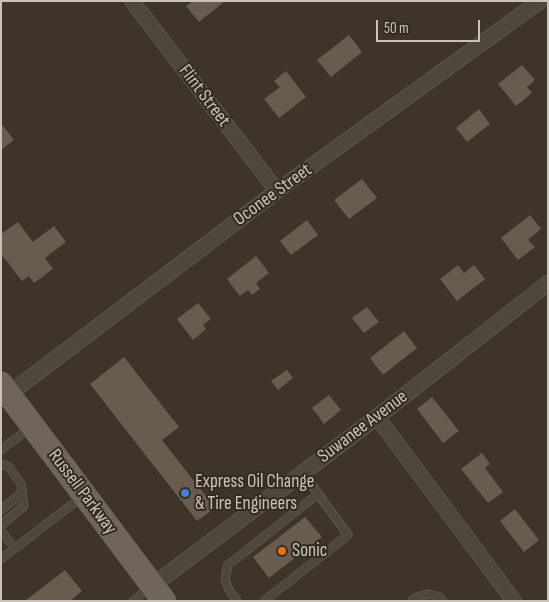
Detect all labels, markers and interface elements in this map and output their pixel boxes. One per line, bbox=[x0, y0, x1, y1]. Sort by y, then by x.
scale bar bbox=[379, 10, 483, 42]
text: 50 m bbox=[384, 19, 409, 38]
street label: Flint Street bbox=[173, 60, 235, 132]
street label: Oconee Street bbox=[229, 159, 317, 231]
street label: Suwanee Avenue bbox=[314, 386, 412, 468]
street label: Russell Parkway bbox=[43, 445, 121, 539]
place label: Express Oil Change & Tire Engineers bbox=[195, 471, 314, 515]
marker: Express Oil Change & Tire Engineers bbox=[179, 487, 191, 499]
place label: Sonic bbox=[292, 540, 327, 562]
marker: Sonic bbox=[276, 545, 288, 557]

